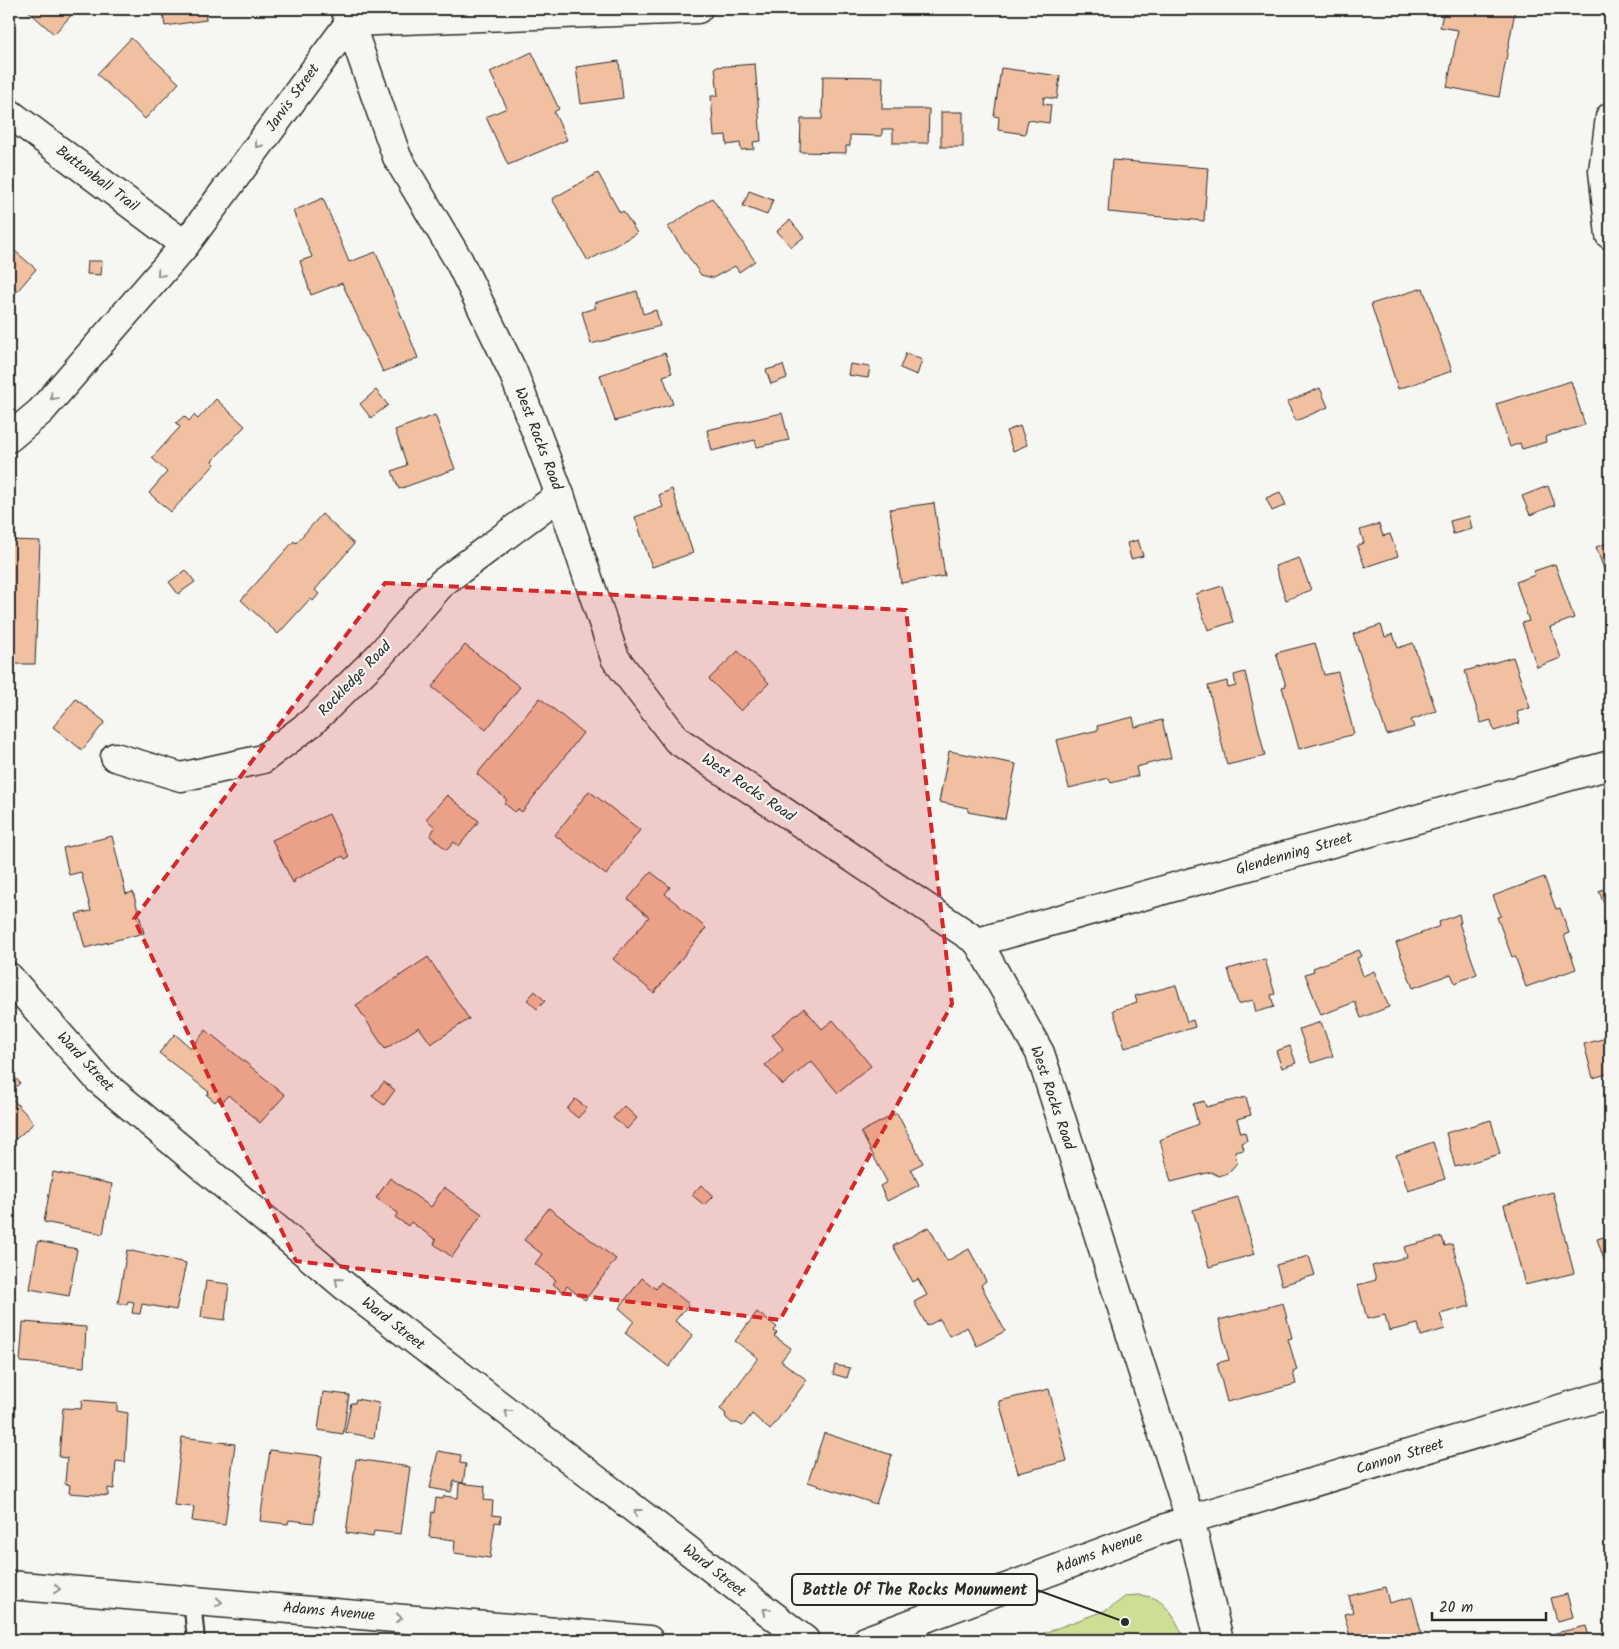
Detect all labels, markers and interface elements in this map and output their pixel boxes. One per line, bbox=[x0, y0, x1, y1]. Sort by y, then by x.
street label: Jarvis Street bbox=[260, 59, 326, 137]
one-way arrow bbox=[256, 139, 264, 148]
street label: Buttonball Trail bbox=[50, 140, 144, 218]
one-way arrow bbox=[156, 269, 165, 278]
street label: West Rocks Road bbox=[507, 384, 569, 494]
one-way arrow bbox=[50, 391, 59, 400]
street label: Rockledge Road bbox=[313, 635, 398, 722]
street label: West Rocks Road bbox=[696, 748, 800, 829]
street label: Glendenning Street bbox=[1233, 826, 1355, 882]
street label: Ward Street bbox=[51, 1026, 120, 1098]
street label: West Rocks Road bbox=[1023, 1043, 1081, 1154]
one-way arrow bbox=[335, 1278, 344, 1287]
street label: Ward Street bbox=[356, 1291, 430, 1357]
one-way arrow bbox=[505, 1409, 514, 1418]
street label: Cannon Street bbox=[1353, 1432, 1447, 1482]
one-way arrow bbox=[634, 1509, 643, 1517]
street label: Adams Avenue bbox=[1052, 1525, 1147, 1581]
street label: Ward Street bbox=[677, 1538, 751, 1604]
callout: Battle Of The Rocks Monument bbox=[792, 1574, 1037, 1605]
text: Battle Of The Rocks Monument bbox=[803, 1578, 1028, 1603]
one-way arrow bbox=[54, 1584, 62, 1595]
scale bar bbox=[1432, 1589, 1545, 1621]
street label: Adams Avenue bbox=[282, 1596, 376, 1628]
text: 20 m bbox=[1439, 1596, 1473, 1620]
one-way arrow bbox=[216, 1597, 224, 1608]
one-way arrow bbox=[763, 1608, 772, 1616]
one-way arrow bbox=[395, 1612, 403, 1623]

